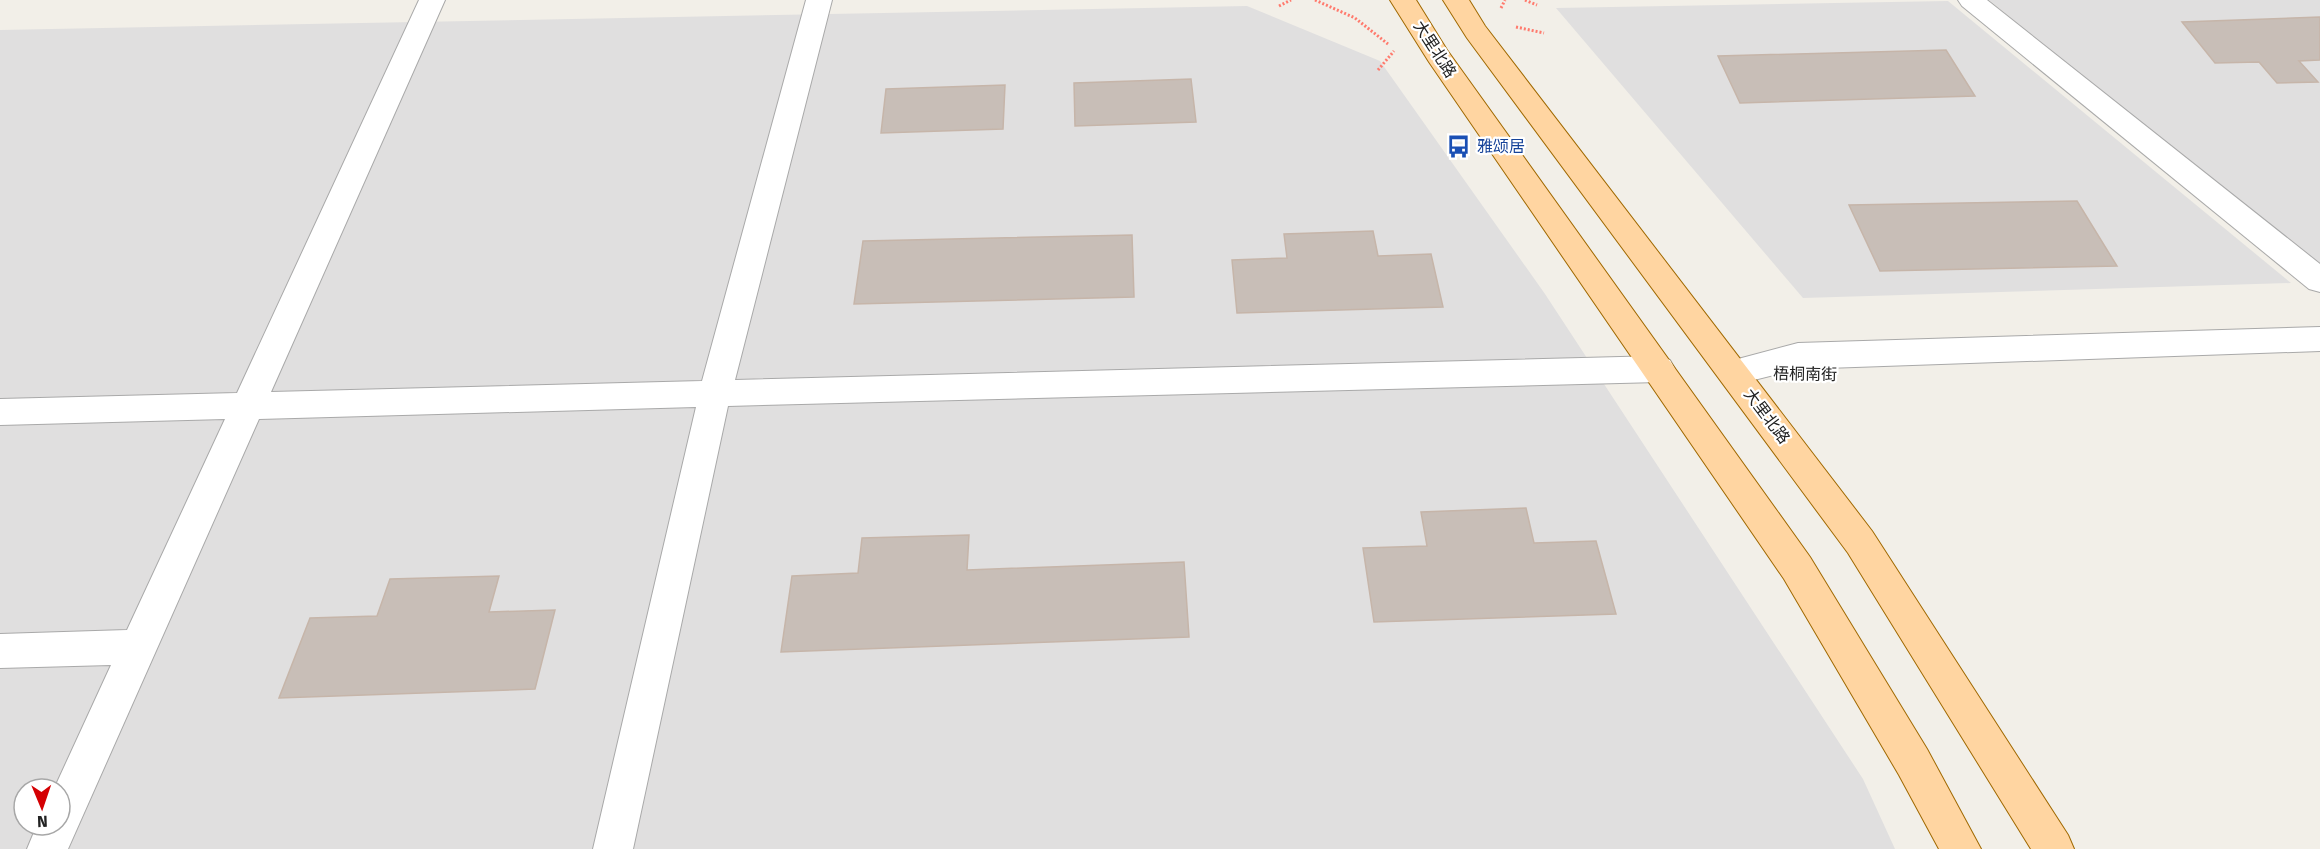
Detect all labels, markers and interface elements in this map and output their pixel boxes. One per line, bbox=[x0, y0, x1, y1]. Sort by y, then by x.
street label: 大里北路 bbox=[1410, 17, 1460, 81]
bus stop icon: 雅颂居 bbox=[1446, 133, 1472, 159]
place label: 雅颂居 bbox=[1477, 137, 1525, 156]
street label: 梧桐南街 bbox=[1773, 364, 1837, 384]
street label: 大里北路 bbox=[1740, 385, 1794, 447]
north arrow bbox=[12, 777, 72, 837]
text: N bbox=[37, 812, 48, 831]

